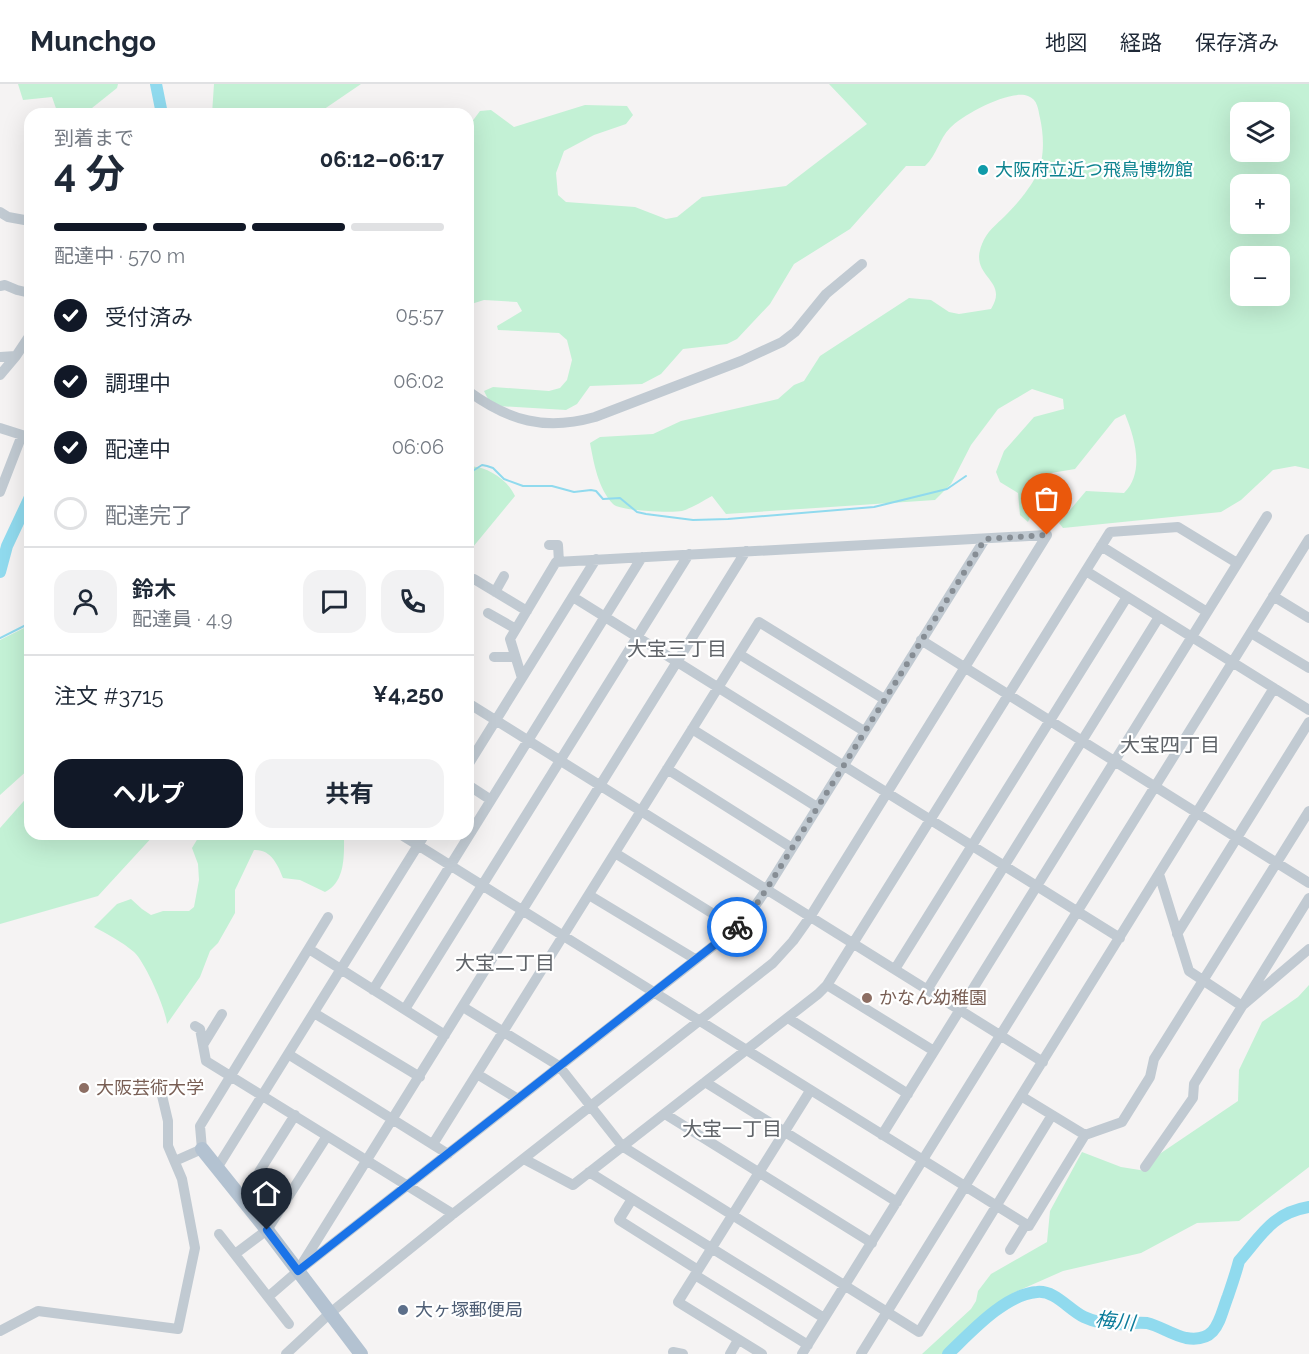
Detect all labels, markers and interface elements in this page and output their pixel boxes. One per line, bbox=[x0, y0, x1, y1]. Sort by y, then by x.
text: Munchgo bbox=[30, 25, 156, 58]
text: 地図 bbox=[1045, 30, 1087, 55]
text: 経路 bbox=[1120, 30, 1162, 55]
text: 保存済み bbox=[1195, 30, 1279, 55]
map controls bbox=[1230, 102, 1290, 306]
button: layers bbox=[1230, 102, 1290, 162]
text: 到着まで bbox=[54, 126, 134, 150]
text: 06:12–06:17 bbox=[320, 146, 444, 172]
text: 4 分 bbox=[54, 150, 125, 196]
place label: 大阪府立近つ飛鳥博物館 bbox=[995, 159, 1193, 180]
marker: 大阪府立近つ飛鳥博物館 bbox=[976, 163, 990, 177]
button: + bbox=[1230, 174, 1290, 234]
text: 配達中 · 570 m bbox=[54, 244, 185, 268]
button: − bbox=[1230, 246, 1290, 306]
icon: check bbox=[54, 299, 87, 332]
text: 05:57 bbox=[396, 303, 444, 327]
text: 受付済み bbox=[105, 304, 193, 330]
icon: check bbox=[54, 365, 87, 398]
text: 06:02 bbox=[393, 369, 444, 393]
text: 調理中 bbox=[105, 370, 171, 396]
icon: check bbox=[54, 431, 87, 464]
text: 06:06 bbox=[392, 435, 444, 459]
text: 配達中 bbox=[105, 436, 171, 462]
pin bbox=[1021, 473, 1072, 535]
icon: bag bbox=[1030, 482, 1063, 515]
text: 配達完了 bbox=[105, 502, 193, 528]
button: person bbox=[54, 570, 117, 633]
button: chat bbox=[303, 570, 366, 633]
button: phone bbox=[381, 570, 444, 633]
text: 鈴木 bbox=[132, 576, 176, 602]
text: 配達員 · 4.9 bbox=[132, 607, 232, 631]
district label: 大宝三丁目 bbox=[627, 637, 727, 661]
text: ¥4,250 bbox=[373, 681, 444, 707]
text: 注文 #3715 bbox=[54, 683, 163, 709]
district label: 大宝四丁目 bbox=[1120, 733, 1220, 757]
button: ヘルプ bbox=[54, 759, 243, 828]
button: 共有 bbox=[255, 759, 444, 828]
courier bbox=[707, 897, 767, 957]
icon: bike bbox=[721, 911, 754, 944]
district label: 大宝二丁目 bbox=[455, 951, 555, 975]
place label: かなん幼稚園 bbox=[879, 987, 987, 1008]
marker: かなん幼稚園 bbox=[860, 991, 874, 1005]
place label: 大阪芸術大学 bbox=[96, 1077, 204, 1098]
marker: 大阪芸術大学 bbox=[77, 1081, 91, 1095]
district label: 大宝一丁目 bbox=[682, 1117, 782, 1141]
pin bbox=[241, 1168, 292, 1230]
icon: home bbox=[250, 1177, 283, 1210]
place label: 大ヶ塚郵便局 bbox=[415, 1299, 523, 1320]
marker: 大ヶ塚郵便局 bbox=[396, 1303, 410, 1317]
water label: 梅川 bbox=[1094, 1307, 1138, 1335]

